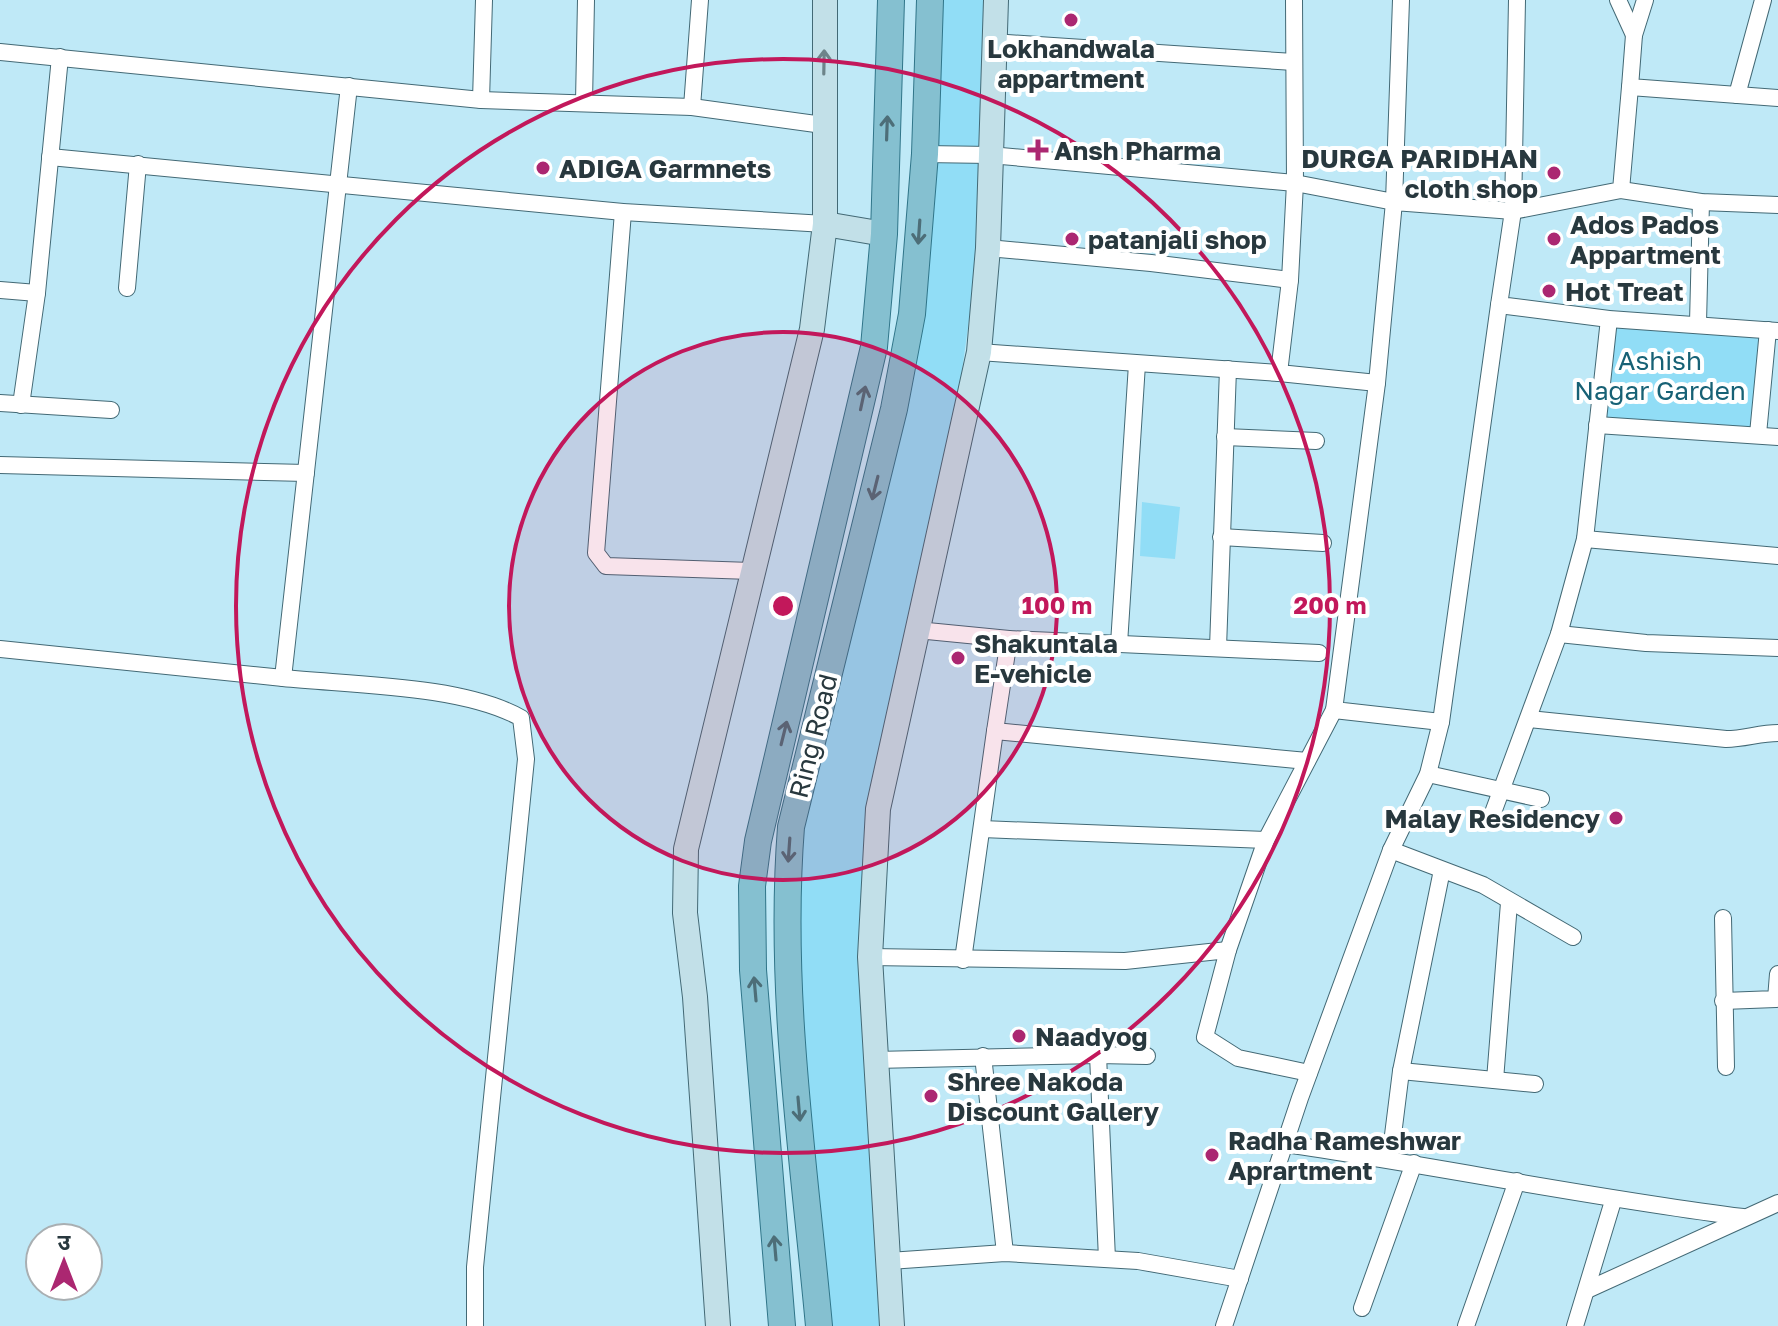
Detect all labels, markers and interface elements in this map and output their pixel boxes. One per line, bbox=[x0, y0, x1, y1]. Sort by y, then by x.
marker: Lokhandwala appartment bbox=[1062, 11, 1080, 29]
place label: Lokhandwala appartment bbox=[987, 33, 1155, 94]
one-way arrow bbox=[816, 49, 832, 76]
one-way arrow bbox=[879, 115, 895, 142]
place label: Ansh Pharma bbox=[1054, 135, 1221, 166]
marker: Ansh Pharma bbox=[1029, 141, 1047, 159]
place label: DURGA PARIDHAN cloth shop bbox=[1301, 143, 1538, 204]
place label: ADIGA Garmnets bbox=[559, 153, 771, 184]
marker: ADIGA Garmnets bbox=[534, 159, 552, 177]
marker: DURGA PARIDHAN cloth shop bbox=[1545, 164, 1563, 182]
place label: Ados Pados Appartment bbox=[1570, 209, 1721, 270]
one-way arrow bbox=[911, 218, 926, 245]
place label: patanjali shop bbox=[1088, 224, 1267, 255]
marker: patanjali shop bbox=[1063, 230, 1081, 248]
marker: Ados Pados Appartment bbox=[1545, 230, 1563, 248]
place label: Hot Treat bbox=[1565, 276, 1684, 307]
marker: Hot Treat bbox=[1540, 282, 1558, 300]
park label: Ashish Nagar Garden bbox=[1574, 345, 1746, 406]
one-way arrow bbox=[856, 385, 871, 411]
one-way arrow bbox=[866, 474, 881, 500]
text: 100 m bbox=[1022, 590, 1092, 619]
text: 200 m bbox=[1294, 590, 1366, 619]
centre of rings bbox=[769, 592, 797, 620]
place label: Shakuntala E-vehicle bbox=[974, 628, 1118, 689]
marker: Shakuntala E-vehicle bbox=[949, 649, 967, 667]
street label: Ring Road bbox=[783, 671, 843, 801]
one-way arrow bbox=[777, 720, 792, 746]
place label: Malay Residency bbox=[1384, 803, 1600, 834]
marker: Malay Residency bbox=[1607, 809, 1625, 827]
one-way arrow bbox=[781, 836, 796, 863]
one-way arrow bbox=[747, 976, 762, 1003]
place label: Naadyog bbox=[1035, 1021, 1148, 1052]
marker: Naadyog bbox=[1010, 1027, 1028, 1045]
place label: Shree Nakoda Discount Gallery bbox=[947, 1066, 1160, 1127]
marker: Shree Nakoda Discount Gallery bbox=[922, 1087, 940, 1105]
one-way arrow bbox=[792, 1095, 807, 1122]
place label: Radha Rameshwar Aprartment bbox=[1228, 1125, 1461, 1186]
marker: Radha Rameshwar Aprartment bbox=[1203, 1146, 1221, 1164]
north arrow bbox=[24, 1222, 104, 1302]
text: उ bbox=[58, 1228, 72, 1255]
one-way arrow bbox=[767, 1235, 782, 1262]

